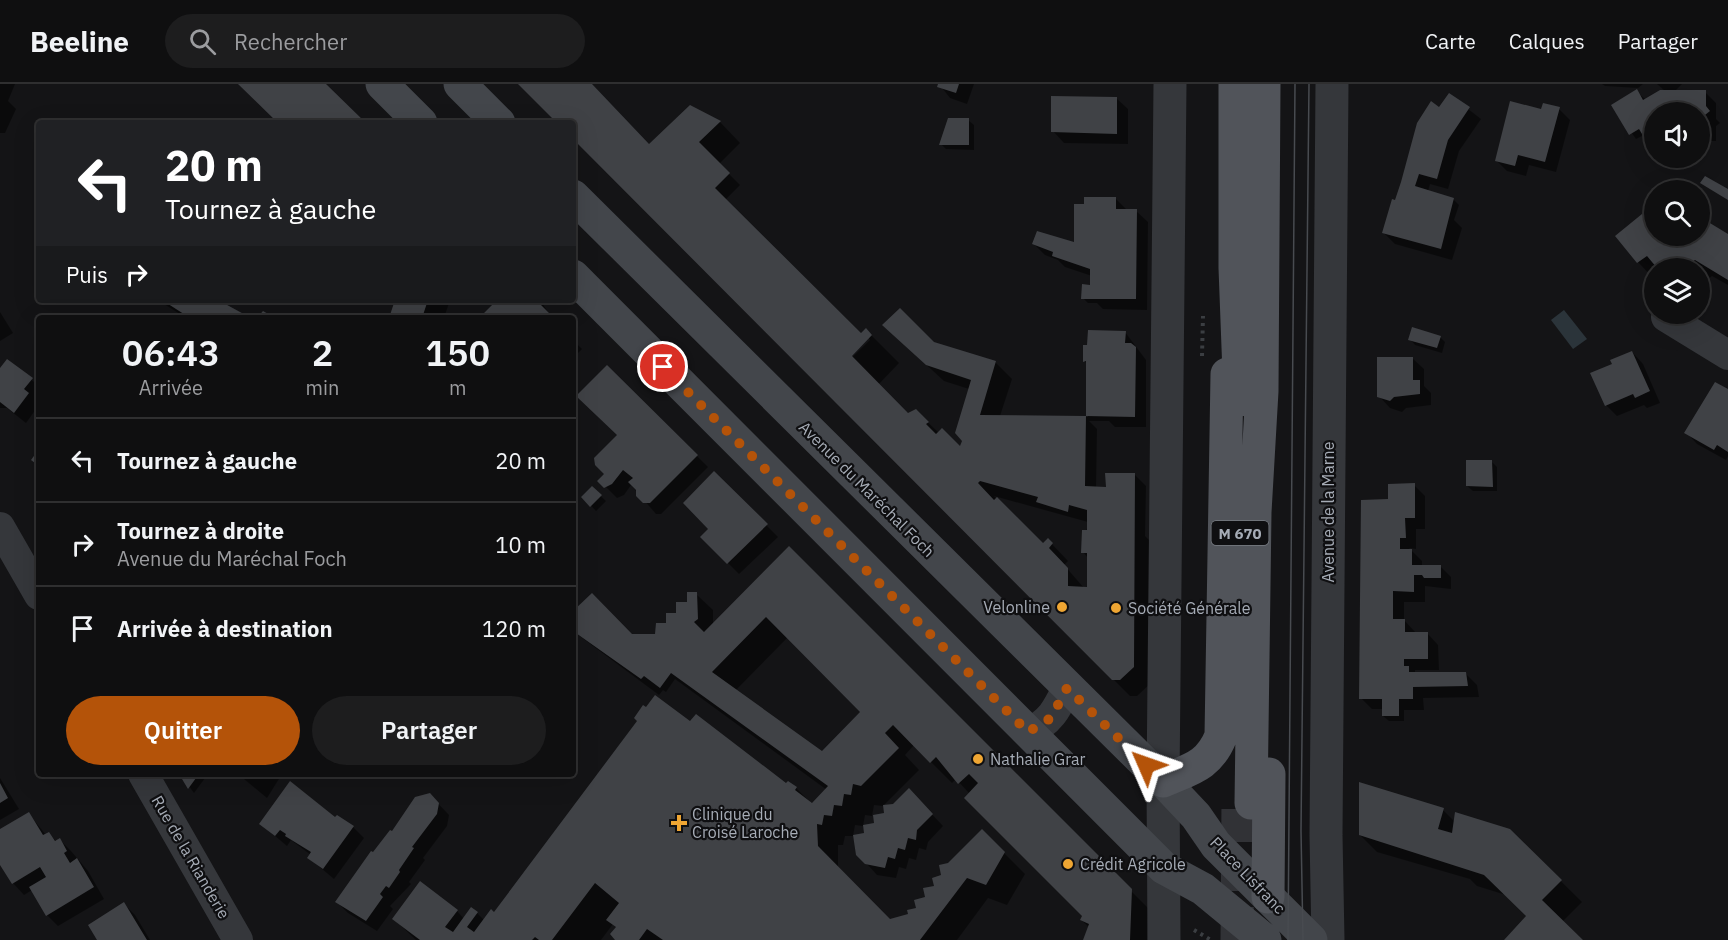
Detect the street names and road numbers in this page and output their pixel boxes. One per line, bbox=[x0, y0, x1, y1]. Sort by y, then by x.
street label: Avenue du Maréchal Foch bbox=[795, 417, 939, 561]
street label: Avenue de la Marne bbox=[1318, 441, 1338, 583]
road number: M 670 bbox=[1212, 521, 1268, 545]
street label: Rue de la Rianderie bbox=[148, 792, 235, 922]
street label: Place Lisfranc bbox=[1206, 832, 1290, 918]

